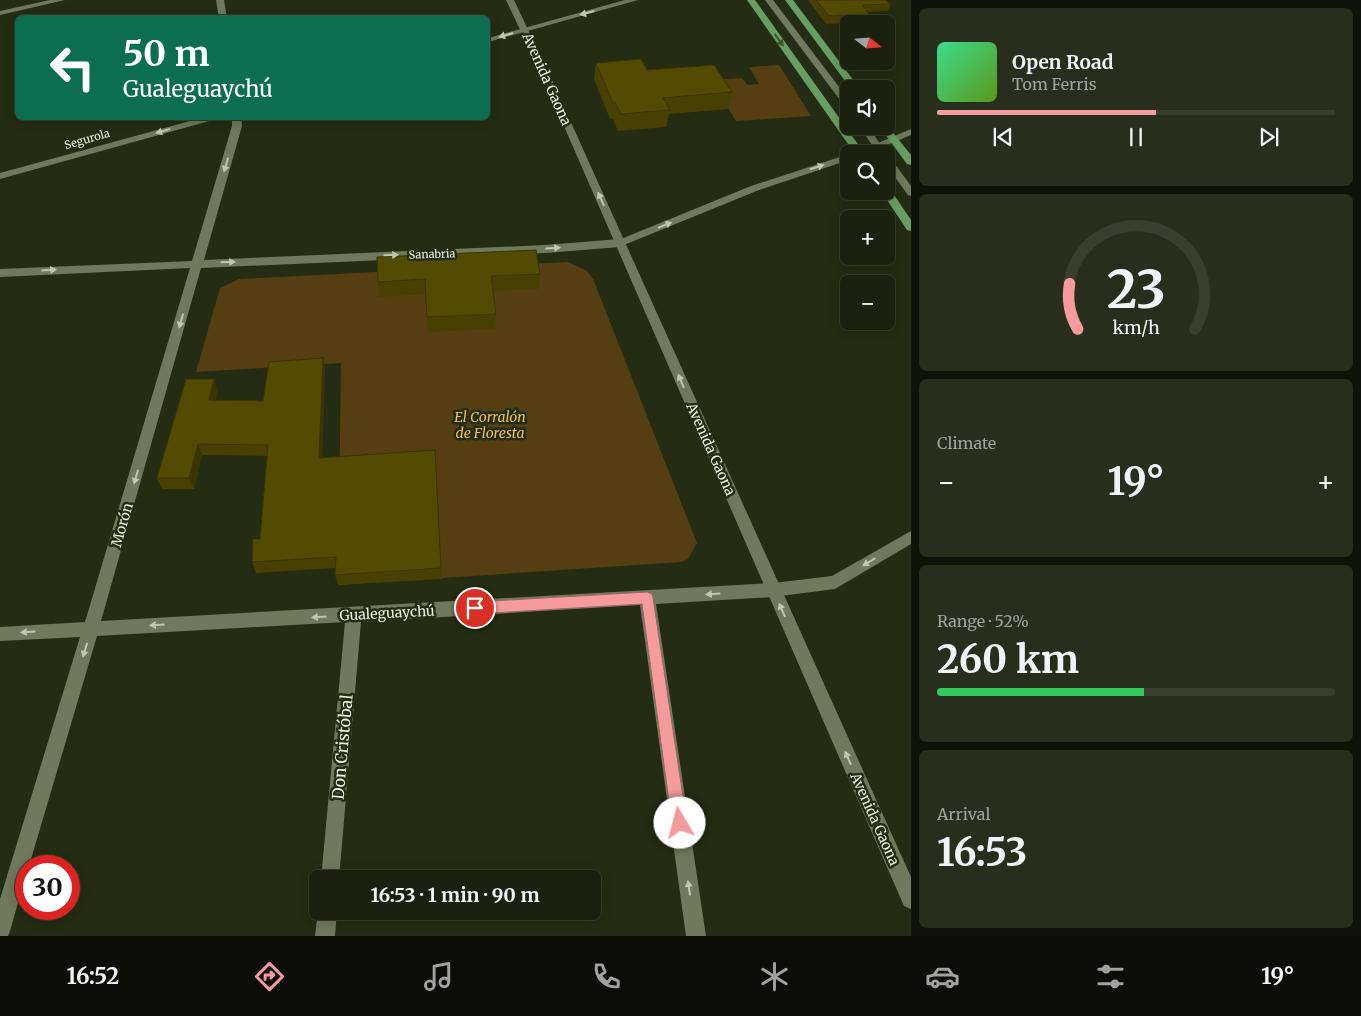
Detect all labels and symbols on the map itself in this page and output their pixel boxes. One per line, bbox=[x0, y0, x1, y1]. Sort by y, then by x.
one-way arrow bbox=[579, 9, 594, 17]
north arrow bbox=[840, 15, 895, 70]
street label: Avenida Gaona bbox=[518, 29, 576, 129]
one-way arrow bbox=[498, 31, 514, 39]
one-way arrow bbox=[774, 33, 784, 47]
street label: Segurola bbox=[63, 126, 111, 152]
one-way arrow bbox=[155, 127, 170, 135]
one-way arrow bbox=[221, 157, 229, 172]
one-way arrow bbox=[810, 163, 825, 171]
one-way arrow bbox=[596, 192, 604, 206]
one-way arrow bbox=[658, 220, 672, 228]
one-way arrow bbox=[545, 244, 561, 252]
street label: Sanabria bbox=[408, 246, 456, 262]
one-way arrow bbox=[383, 251, 399, 259]
one-way arrow bbox=[221, 257, 237, 265]
one-way arrow bbox=[41, 266, 57, 274]
one-way arrow bbox=[177, 313, 185, 328]
one-way arrow bbox=[677, 373, 685, 388]
street label: Avenida Gaona bbox=[682, 399, 740, 499]
park label: El Corralón de Floresta bbox=[454, 408, 526, 442]
one-way arrow bbox=[131, 470, 139, 485]
street label: Morón bbox=[107, 501, 137, 549]
one-way arrow bbox=[862, 558, 876, 566]
pin bbox=[454, 587, 496, 629]
one-way arrow bbox=[704, 590, 720, 598]
street label: Gualeguaychú bbox=[339, 602, 435, 624]
one-way arrow bbox=[778, 603, 786, 617]
one-way arrow bbox=[311, 613, 327, 621]
one-way arrow bbox=[148, 621, 164, 629]
one-way arrow bbox=[20, 628, 36, 636]
one-way arrow bbox=[80, 642, 88, 657]
street label: Don Cristóbal bbox=[327, 694, 357, 800]
one-way arrow bbox=[844, 751, 852, 765]
street label: Avenida Gaona bbox=[846, 769, 904, 869]
position arrow bbox=[653, 796, 705, 848]
speed limit sign: 30 bbox=[15, 855, 80, 920]
one-way arrow bbox=[685, 879, 693, 895]

